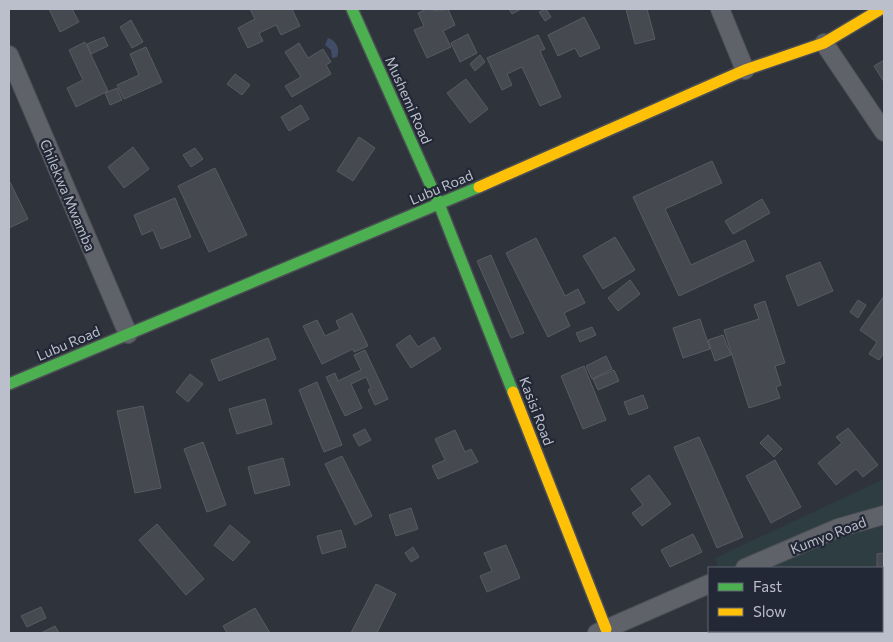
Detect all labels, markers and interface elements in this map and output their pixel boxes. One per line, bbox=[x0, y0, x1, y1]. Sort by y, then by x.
street label: Mushemi Road bbox=[382, 54, 436, 146]
street label: Chilekwa Mwamba bbox=[37, 136, 99, 254]
street label: Lubu Road bbox=[407, 166, 475, 208]
street label: Lubu Road bbox=[34, 322, 102, 364]
street label: Kasisi Road bbox=[516, 374, 558, 448]
street label: Kumyo Road bbox=[788, 513, 868, 557]
legend bbox=[708, 567, 883, 632]
text: Fast bbox=[753, 577, 782, 595]
text: Slow bbox=[753, 602, 786, 620]

